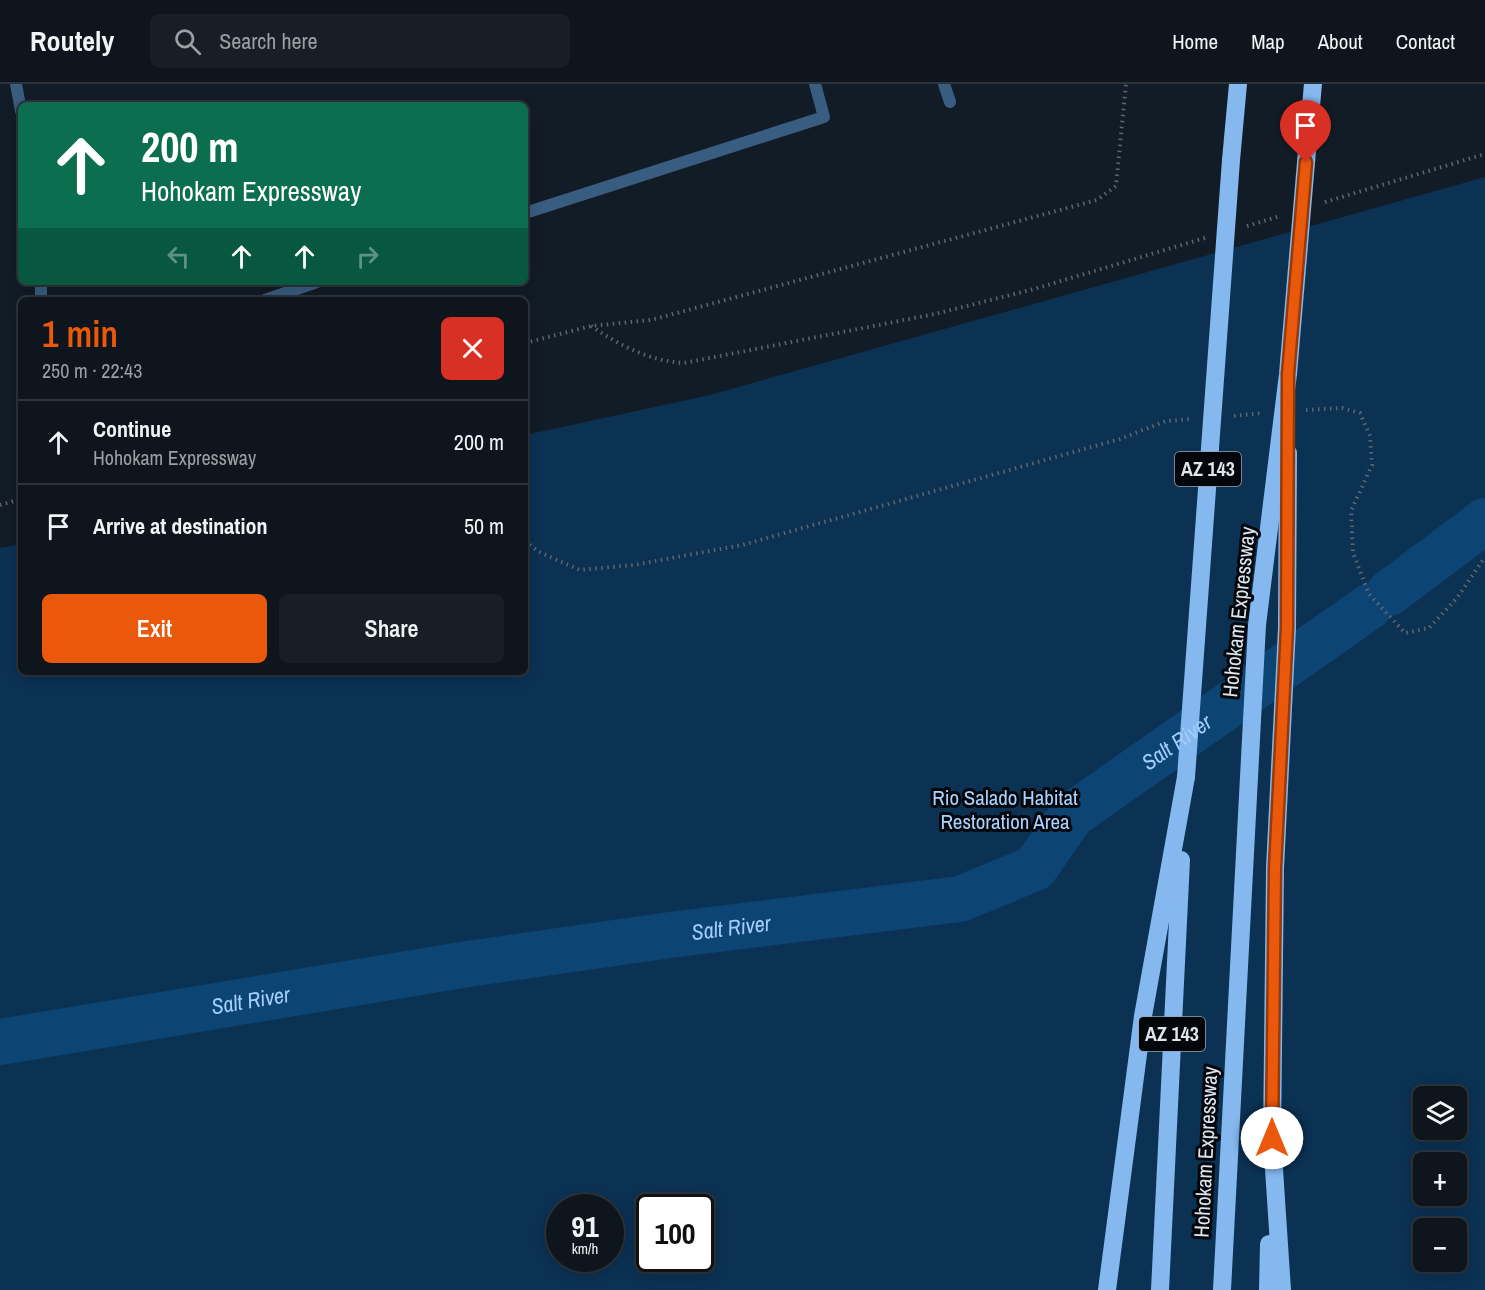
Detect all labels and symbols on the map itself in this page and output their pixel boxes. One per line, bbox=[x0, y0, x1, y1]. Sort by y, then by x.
pin bbox=[1280, 100, 1331, 162]
road number: AZ 143 bbox=[1175, 452, 1241, 486]
street label: Hohokam Expressway bbox=[1215, 525, 1262, 699]
water label: Salt River bbox=[1135, 706, 1218, 777]
park label: Rio Salado Habitat Restoration Area bbox=[932, 783, 1078, 836]
water label: Salt River bbox=[690, 908, 773, 947]
water label: Salt River bbox=[209, 979, 293, 1021]
road number: AZ 143 bbox=[1139, 1017, 1205, 1051]
street label: Hohokam Expressway bbox=[1187, 1065, 1224, 1238]
position arrow bbox=[1240, 1106, 1304, 1170]
speed limit sign: 100 bbox=[636, 1194, 714, 1272]

